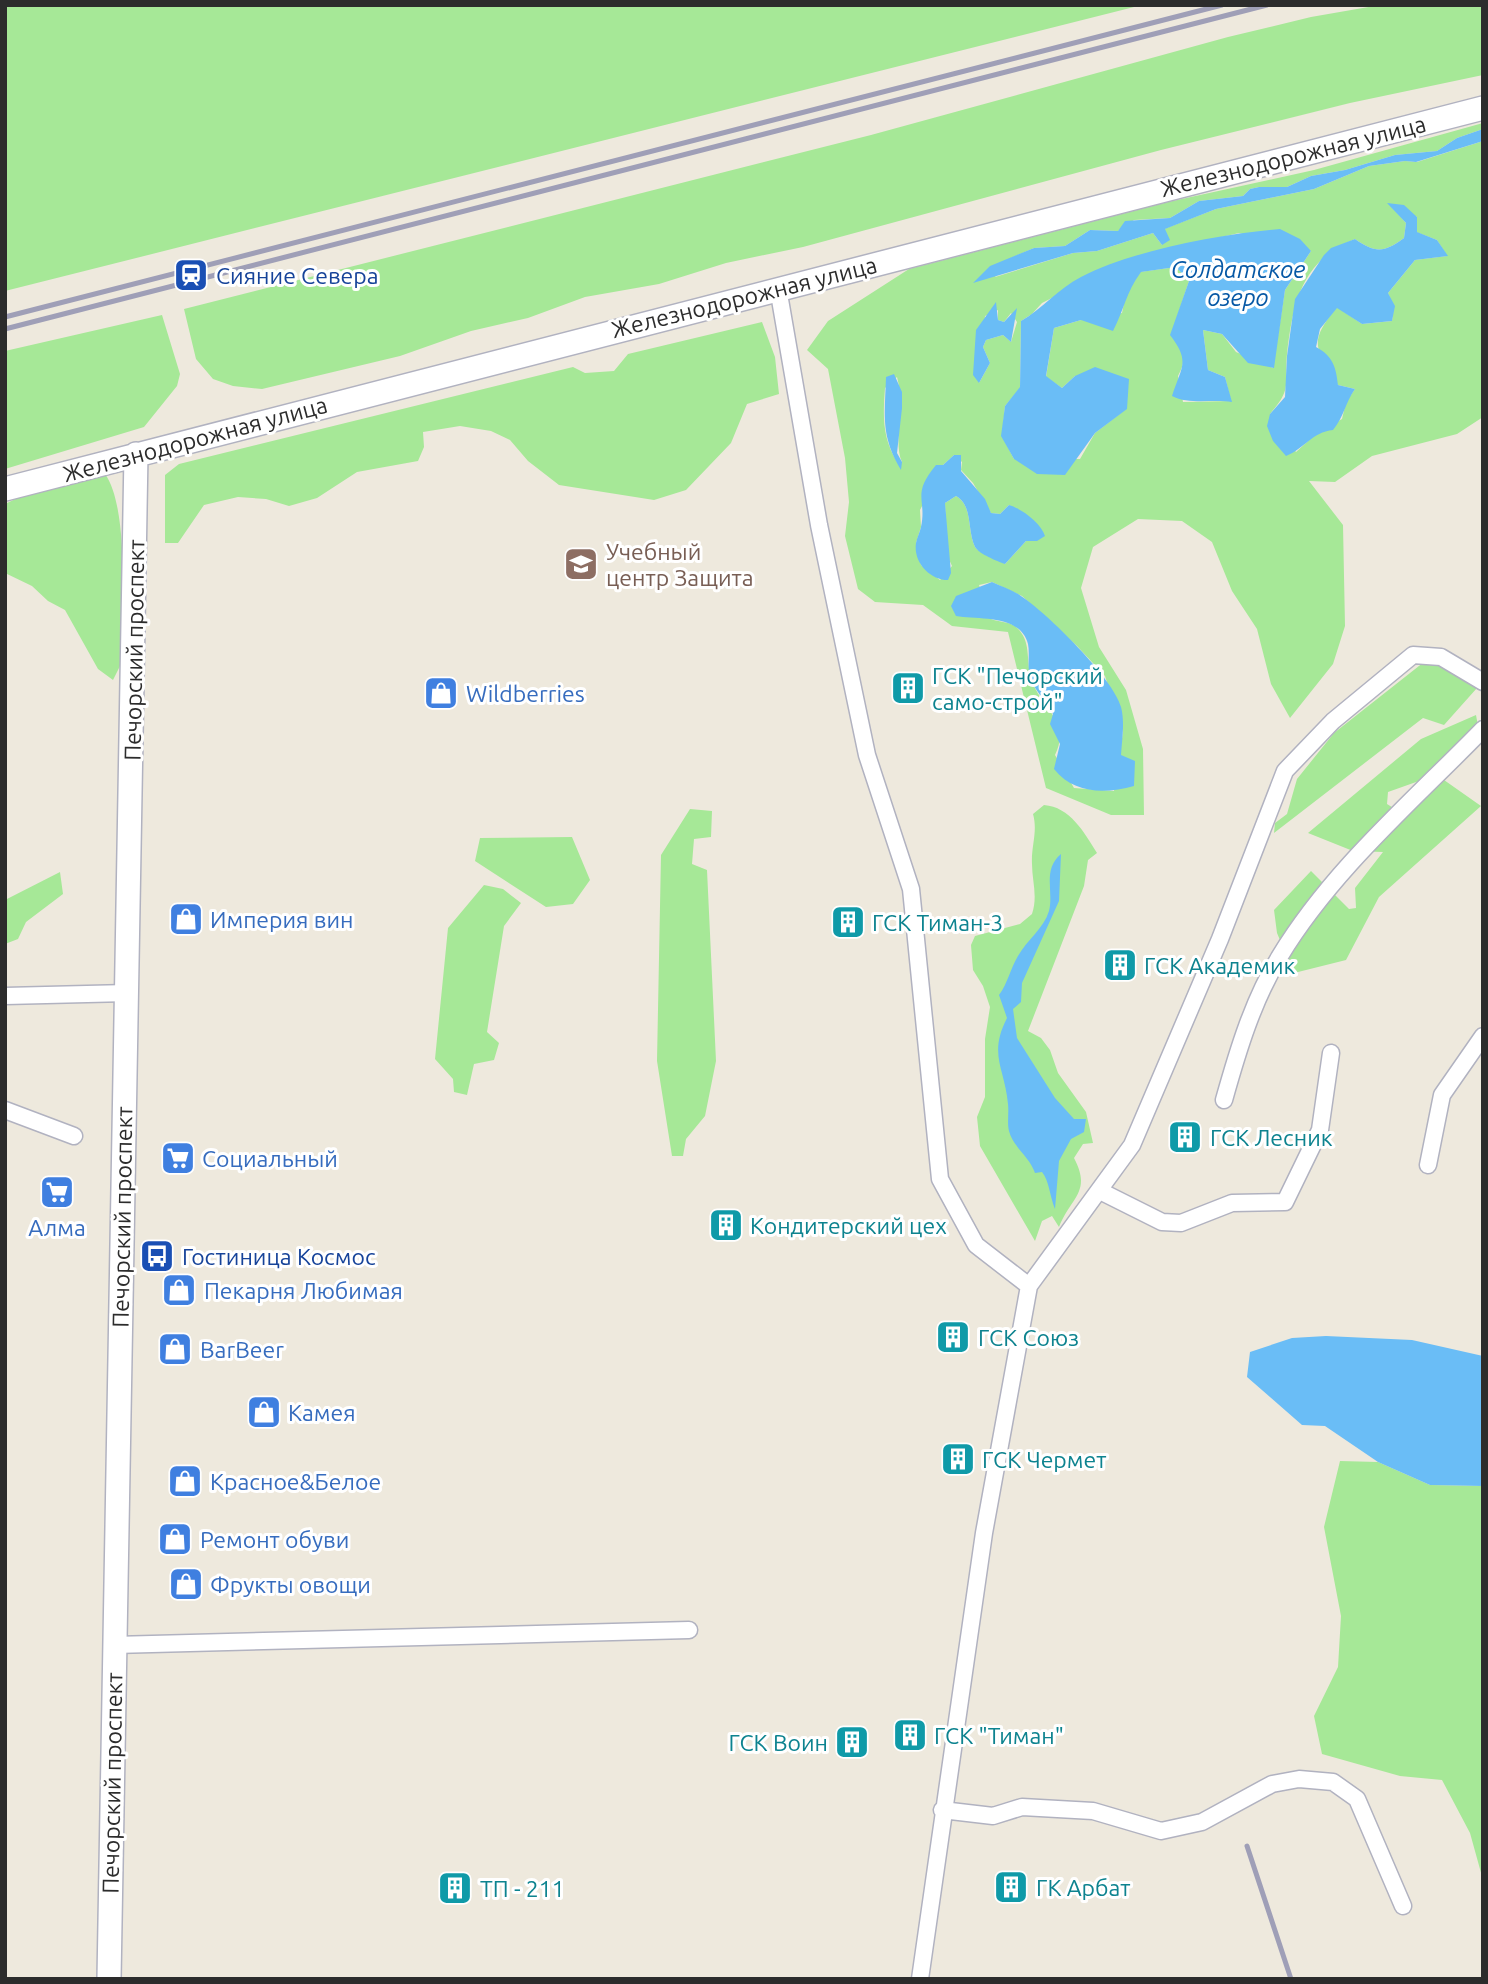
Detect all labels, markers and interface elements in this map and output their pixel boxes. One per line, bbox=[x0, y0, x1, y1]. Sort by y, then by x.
street label: Железнодорожная улица bbox=[1158, 111, 1428, 201]
street label: Железнодорожная улица bbox=[609, 252, 879, 342]
station icon: Сияние Севера bbox=[172, 256, 210, 294]
water label: Солдатское озеро bbox=[1171, 256, 1305, 311]
place label: Сияние Севера bbox=[216, 263, 379, 288]
street label: Железнодорожная улица bbox=[60, 392, 330, 486]
street label: Печорский проспект bbox=[120, 539, 148, 761]
place label: Учебный центр Защита bbox=[606, 539, 754, 590]
school or university icon: Учебный центр Защита bbox=[562, 545, 600, 583]
place label: ГСК "Печорский само-строй" bbox=[932, 663, 1103, 714]
building icon: ГСК "Печорский само-строй" bbox=[889, 669, 927, 707]
shop icon: Wildberries bbox=[422, 674, 460, 712]
place label: Wildberries bbox=[466, 681, 585, 706]
shop icon: Империя вин bbox=[167, 900, 205, 938]
building icon: ГСК Тиман-3 bbox=[829, 903, 867, 941]
place label: Империя вин bbox=[210, 907, 354, 932]
place label: ГСК Тиман-3 bbox=[872, 910, 1003, 935]
building icon: ГСК Академик bbox=[1101, 946, 1139, 984]
place label: ГСК Академик bbox=[1144, 953, 1296, 978]
street label: Печорский проспект bbox=[108, 1106, 136, 1328]
building icon: ГСК Лесник bbox=[1166, 1118, 1204, 1156]
place label: ГСК Лесник bbox=[1210, 1125, 1333, 1150]
supermarket icon: Социальный bbox=[159, 1139, 197, 1177]
place label: Социальный bbox=[202, 1146, 338, 1171]
supermarket icon: Алма bbox=[38, 1173, 76, 1211]
building icon: Кондитерский цех bbox=[707, 1206, 745, 1244]
place label: Кондитерский цех bbox=[750, 1213, 947, 1238]
place label: Алма bbox=[28, 1215, 86, 1240]
bus stop icon: Гостиница Космос bbox=[138, 1237, 176, 1275]
place label: Гостиница Космос bbox=[182, 1244, 376, 1269]
shop icon: Пекарня Любимая bbox=[160, 1271, 198, 1309]
place label: Пекарня Любимая bbox=[204, 1278, 403, 1303]
building icon: ГСК Союз bbox=[934, 1318, 972, 1356]
place label: ГСК Союз bbox=[978, 1325, 1079, 1350]
shop icon: BarBeer bbox=[156, 1330, 194, 1368]
place label: BarBeer bbox=[200, 1337, 284, 1362]
shop icon: Камея bbox=[245, 1393, 283, 1431]
place label: Камея bbox=[288, 1400, 356, 1425]
building icon: ГСК Чермет bbox=[939, 1440, 977, 1478]
place label: ГСК Чермет bbox=[982, 1447, 1106, 1472]
shop icon: Красное&Белое bbox=[166, 1462, 204, 1500]
place label: Красное&Белое bbox=[210, 1469, 381, 1494]
shop icon: Ремонт обуви bbox=[156, 1520, 194, 1558]
place label: Ремонт обуви bbox=[200, 1527, 349, 1552]
shop icon: Фрукты овощи bbox=[167, 1565, 205, 1603]
place label: Фрукты овощи bbox=[210, 1572, 371, 1597]
street label: Печорский проспект bbox=[98, 1672, 126, 1894]
building icon: ГСК "Тиман" bbox=[891, 1716, 929, 1754]
building icon: ГСК Воин bbox=[833, 1723, 871, 1761]
place label: ГСК "Тиман" bbox=[934, 1723, 1064, 1748]
place label: ГСК Воин bbox=[728, 1730, 828, 1755]
building icon: ГК Арбат bbox=[992, 1868, 1030, 1906]
building icon: ТП - 211 bbox=[436, 1869, 474, 1907]
place label: ГК Арбат bbox=[1036, 1875, 1131, 1900]
place label: ТП - 211 bbox=[480, 1876, 565, 1901]

